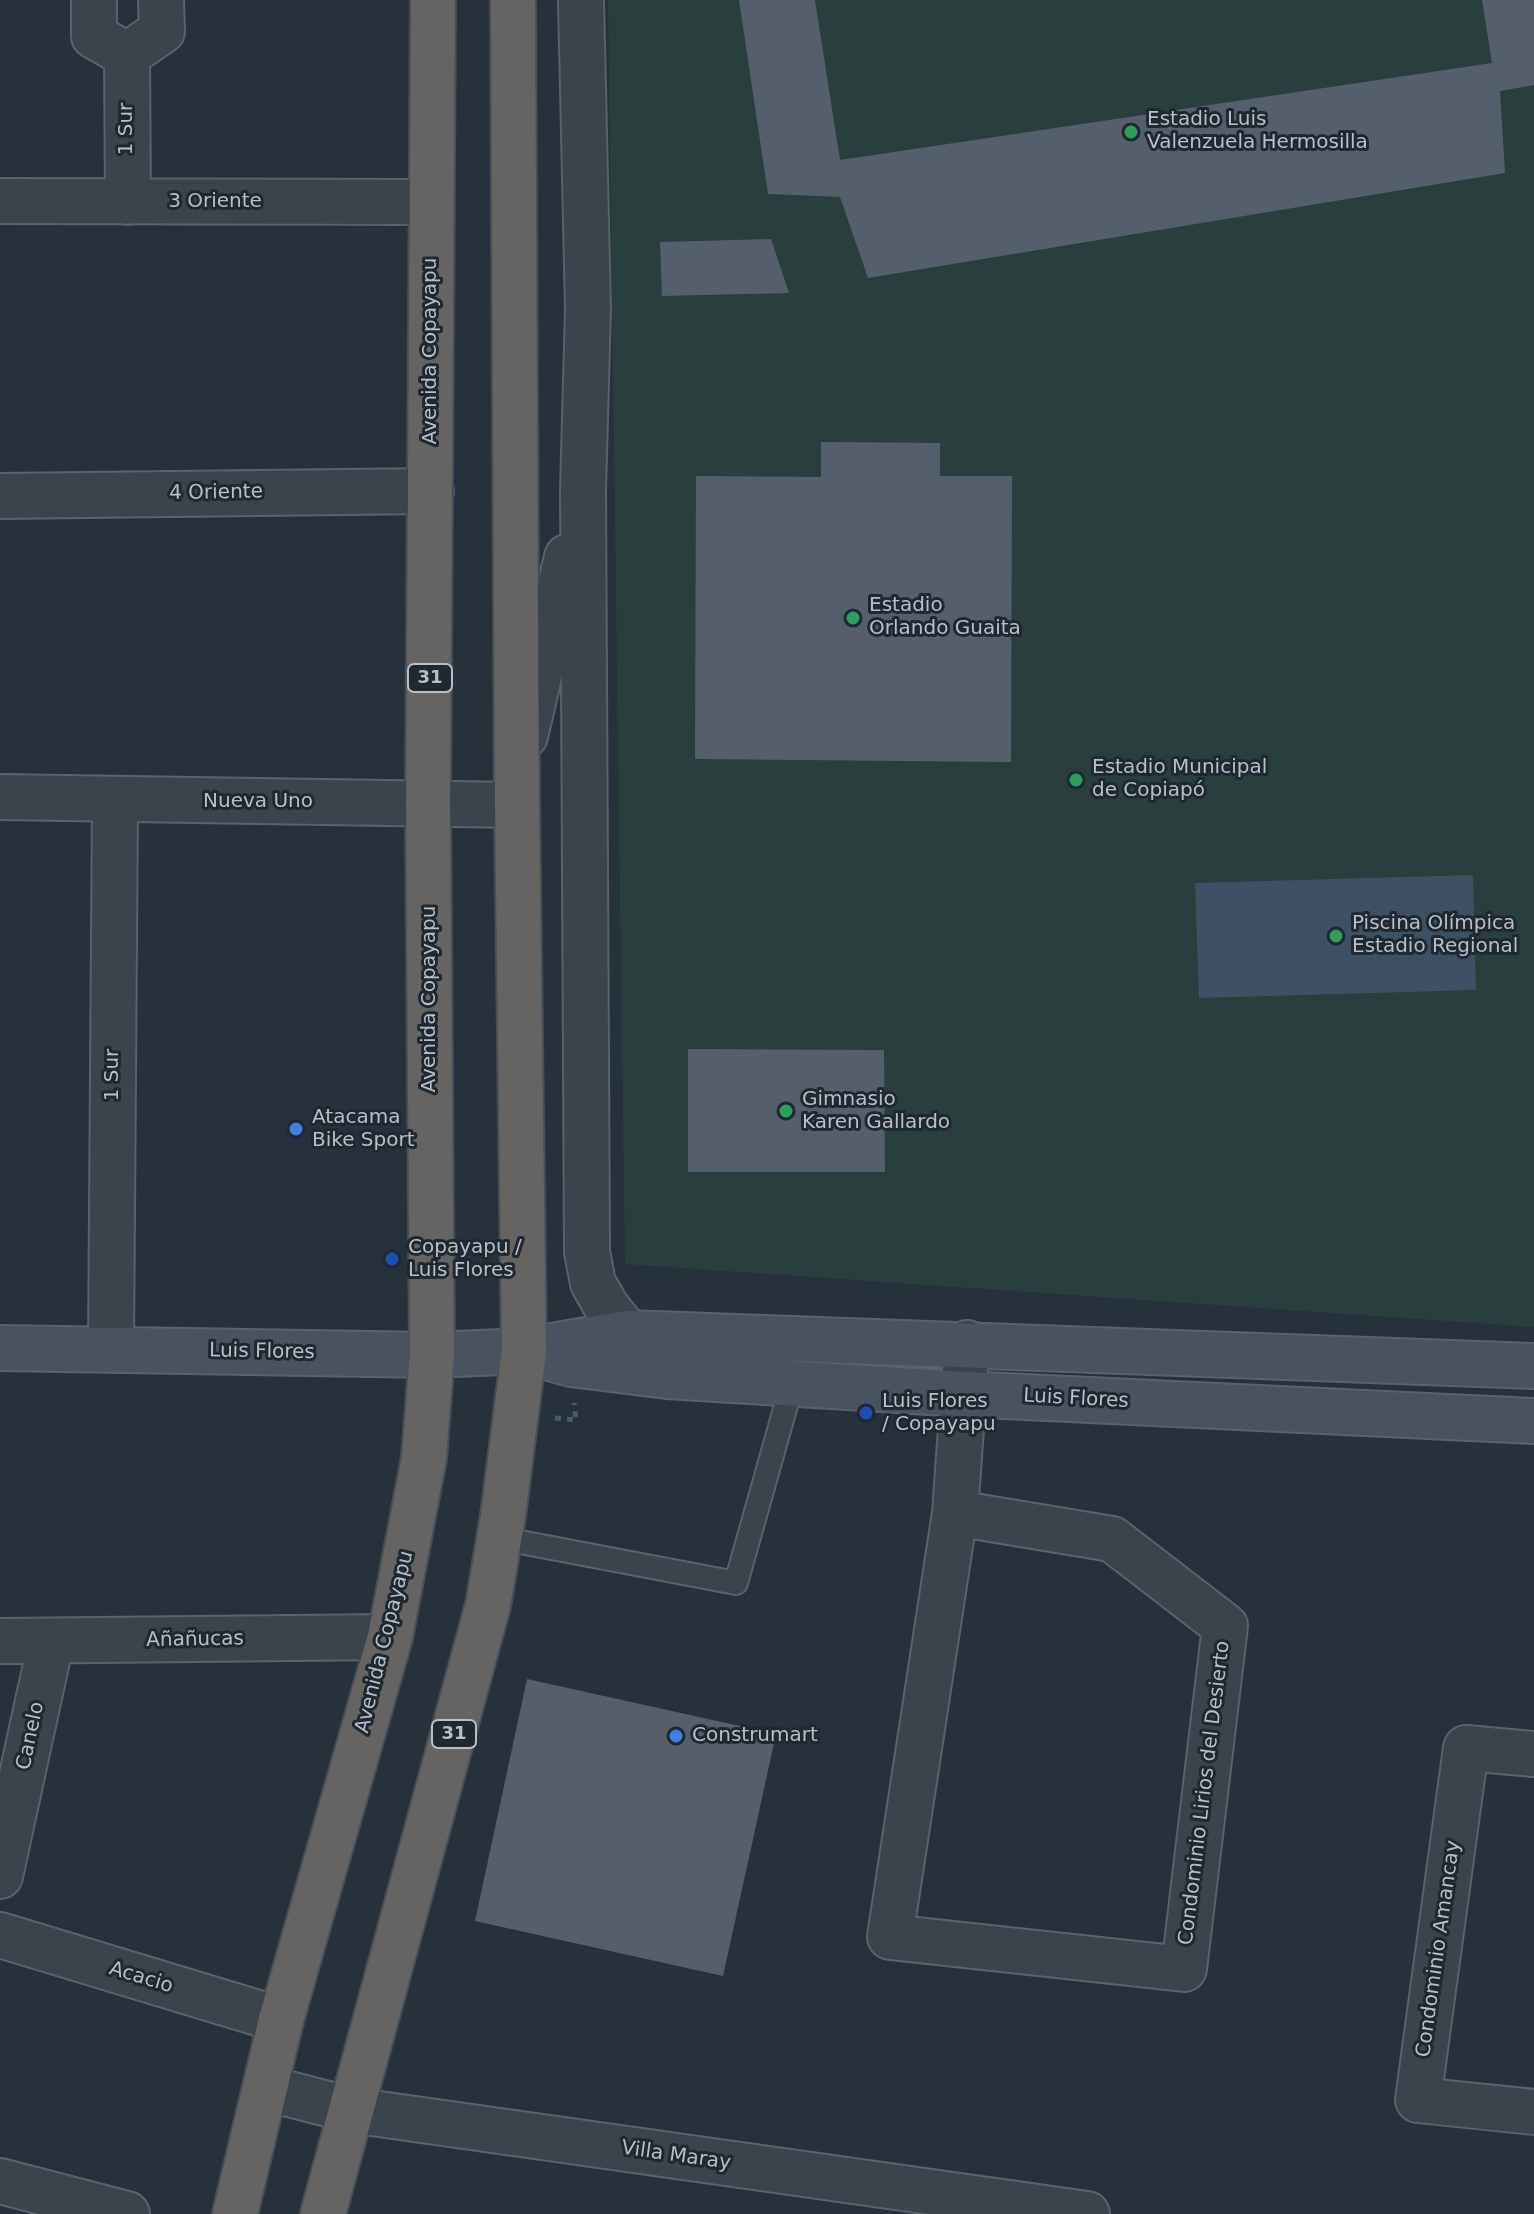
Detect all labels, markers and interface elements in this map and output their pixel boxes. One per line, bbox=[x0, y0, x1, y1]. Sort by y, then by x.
street label: 1 Sur bbox=[115, 103, 139, 155]
place label: Estadio Luis Valenzuela Hermosilla bbox=[1147, 108, 1368, 155]
marker: Estadio Luis Valenzuela Hermosilla bbox=[1122, 123, 1140, 141]
street label: 3 Oriente bbox=[168, 190, 262, 214]
street label: Avenida Copayapu bbox=[419, 258, 443, 444]
street label: 4 Oriente bbox=[169, 480, 263, 506]
place label: Estadio Orlando Guaita bbox=[869, 594, 1021, 641]
marker: Estadio Orlando Guaita bbox=[844, 609, 862, 627]
road number: 31 bbox=[408, 664, 452, 692]
place label: Estadio Municipal de Copiapó bbox=[1092, 756, 1267, 803]
marker: Estadio Municipal de Copiapó bbox=[1067, 771, 1085, 789]
street label: Nueva Uno bbox=[203, 790, 313, 814]
street label: Avenida Copayapu bbox=[418, 906, 442, 1092]
place label: Piscina Olímpica Estadio Regional bbox=[1352, 912, 1518, 959]
marker: Piscina Olímpica Estadio Regional bbox=[1327, 927, 1345, 945]
street label: 1 Sur bbox=[101, 1049, 125, 1101]
place label: Gimnasio Karen Gallardo bbox=[802, 1088, 950, 1135]
marker: Gimnasio Karen Gallardo bbox=[777, 1102, 795, 1120]
place label: Atacama Bike Sport bbox=[312, 1106, 414, 1153]
marker: Atacama Bike Sport bbox=[287, 1120, 305, 1138]
place label: Copayapu / Luis Flores bbox=[408, 1236, 522, 1283]
marker: Copayapu / Luis Flores bbox=[383, 1250, 401, 1268]
street label: Luis Flores bbox=[209, 1339, 315, 1365]
street label: Luis Flores bbox=[1023, 1384, 1129, 1414]
place label: Luis Flores / Copayapu bbox=[882, 1390, 996, 1437]
marker: Luis Flores / Copayapu bbox=[857, 1404, 875, 1422]
street label: Avenida Copayapu bbox=[351, 1548, 419, 1736]
street label: Añañucas bbox=[146, 1627, 244, 1653]
street label: Condominio Lirios del Desierto bbox=[1174, 1639, 1236, 1947]
street label: Canelo bbox=[12, 1700, 50, 1772]
road number: 31 bbox=[432, 1720, 476, 1748]
place label: Construmart bbox=[692, 1724, 818, 1748]
marker: Construmart bbox=[667, 1727, 685, 1745]
street label: Condominio Amancay bbox=[1412, 1839, 1466, 2059]
street label: Acacio bbox=[106, 1957, 176, 1999]
street label: Villa Maray bbox=[620, 2136, 732, 2176]

